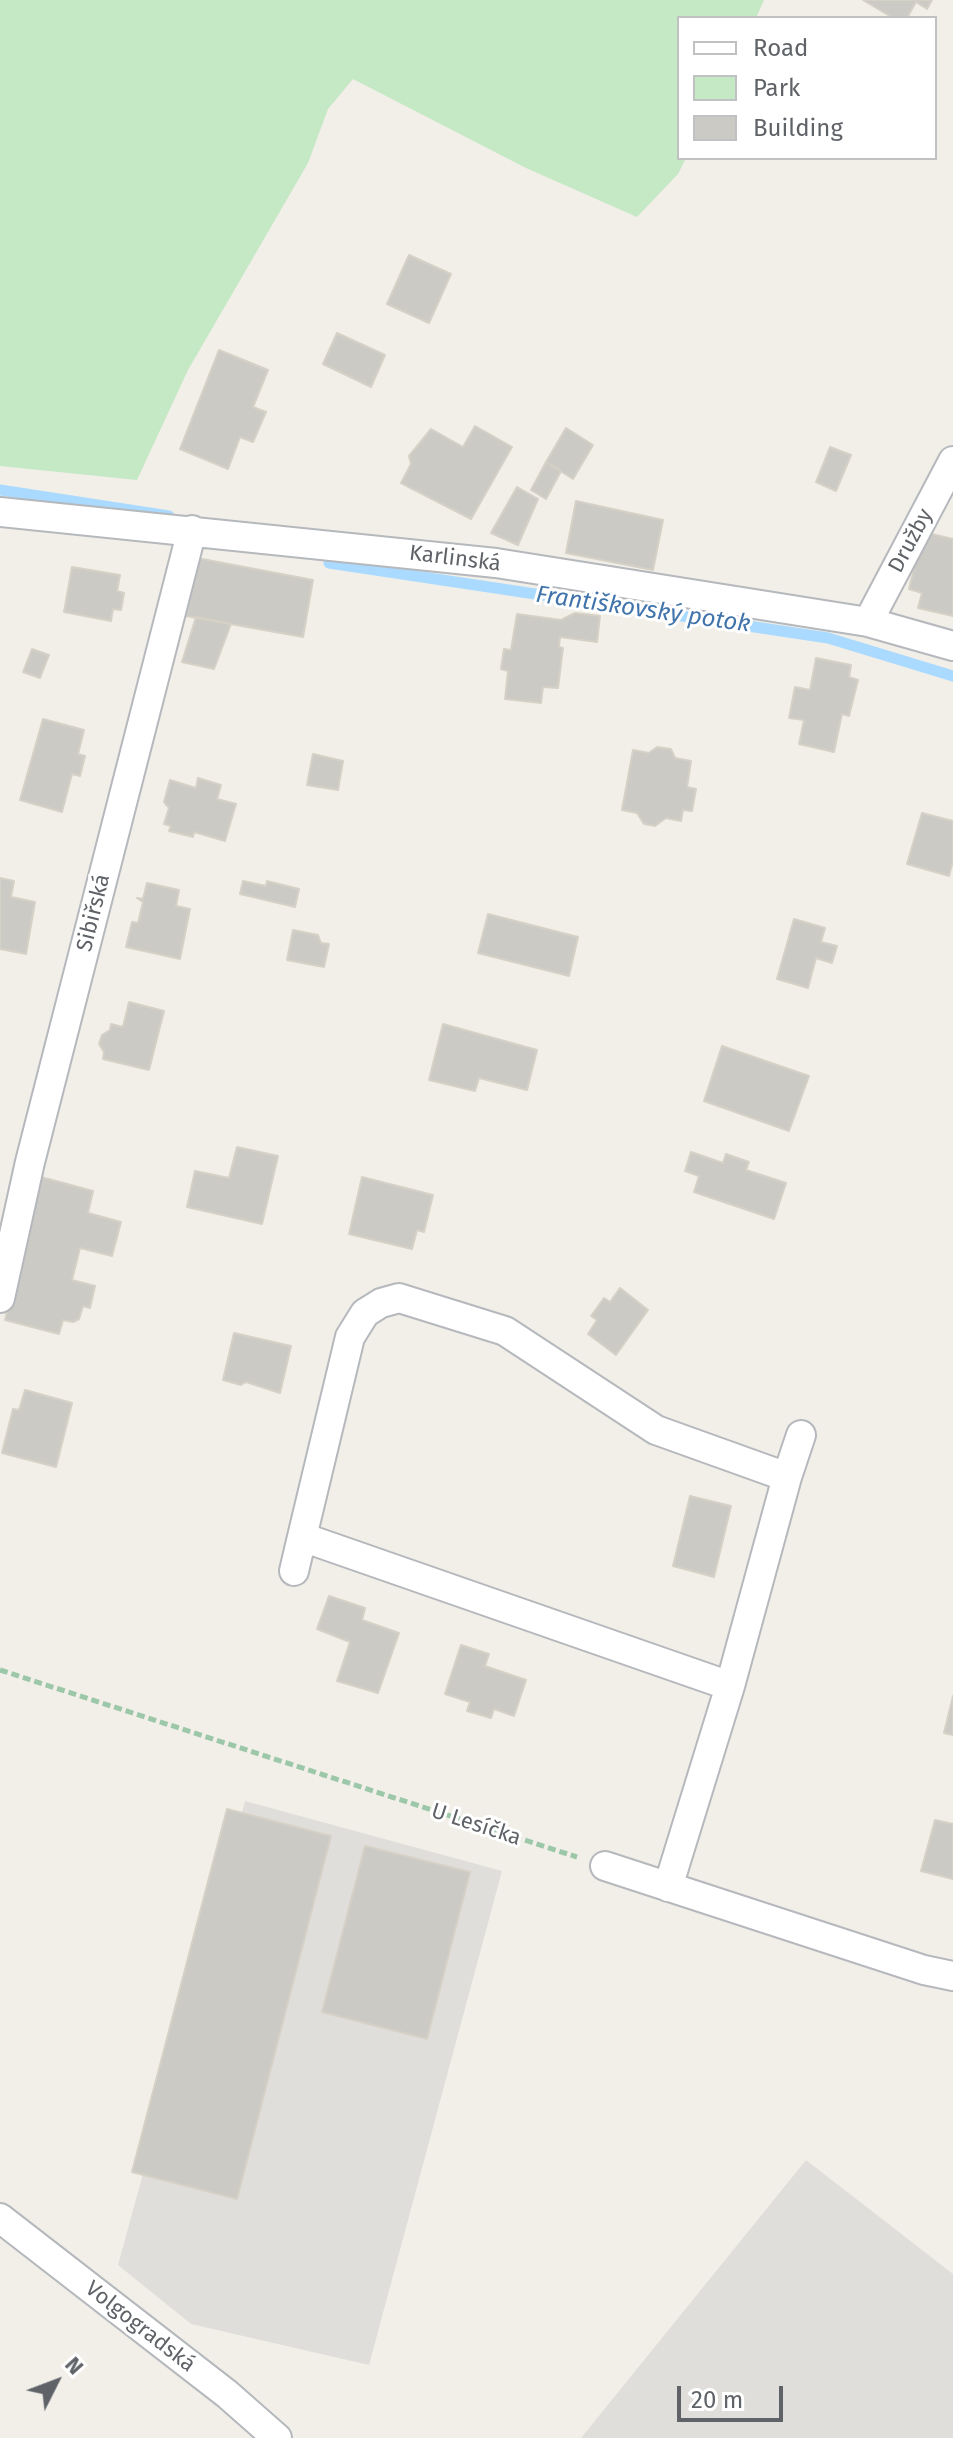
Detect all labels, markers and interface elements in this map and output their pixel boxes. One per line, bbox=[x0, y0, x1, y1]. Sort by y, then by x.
legend bbox=[677, 16, 937, 160]
text: Road bbox=[753, 34, 808, 62]
text: Park bbox=[753, 74, 800, 102]
text: Building bbox=[753, 114, 843, 142]
street label: Družby bbox=[883, 504, 939, 578]
street label: Karlinská bbox=[408, 540, 502, 578]
water label: Františkovský potok bbox=[534, 581, 752, 639]
street label: Sibiřská bbox=[72, 872, 116, 954]
street label: U Lesíčka bbox=[428, 1798, 524, 1852]
street label: Volgogradská bbox=[80, 2276, 200, 2378]
north arrow bbox=[16, 2342, 96, 2422]
text: N bbox=[59, 2351, 89, 2380]
scale bar bbox=[681, 2370, 787, 2420]
text: 20 m bbox=[691, 2386, 743, 2414]

